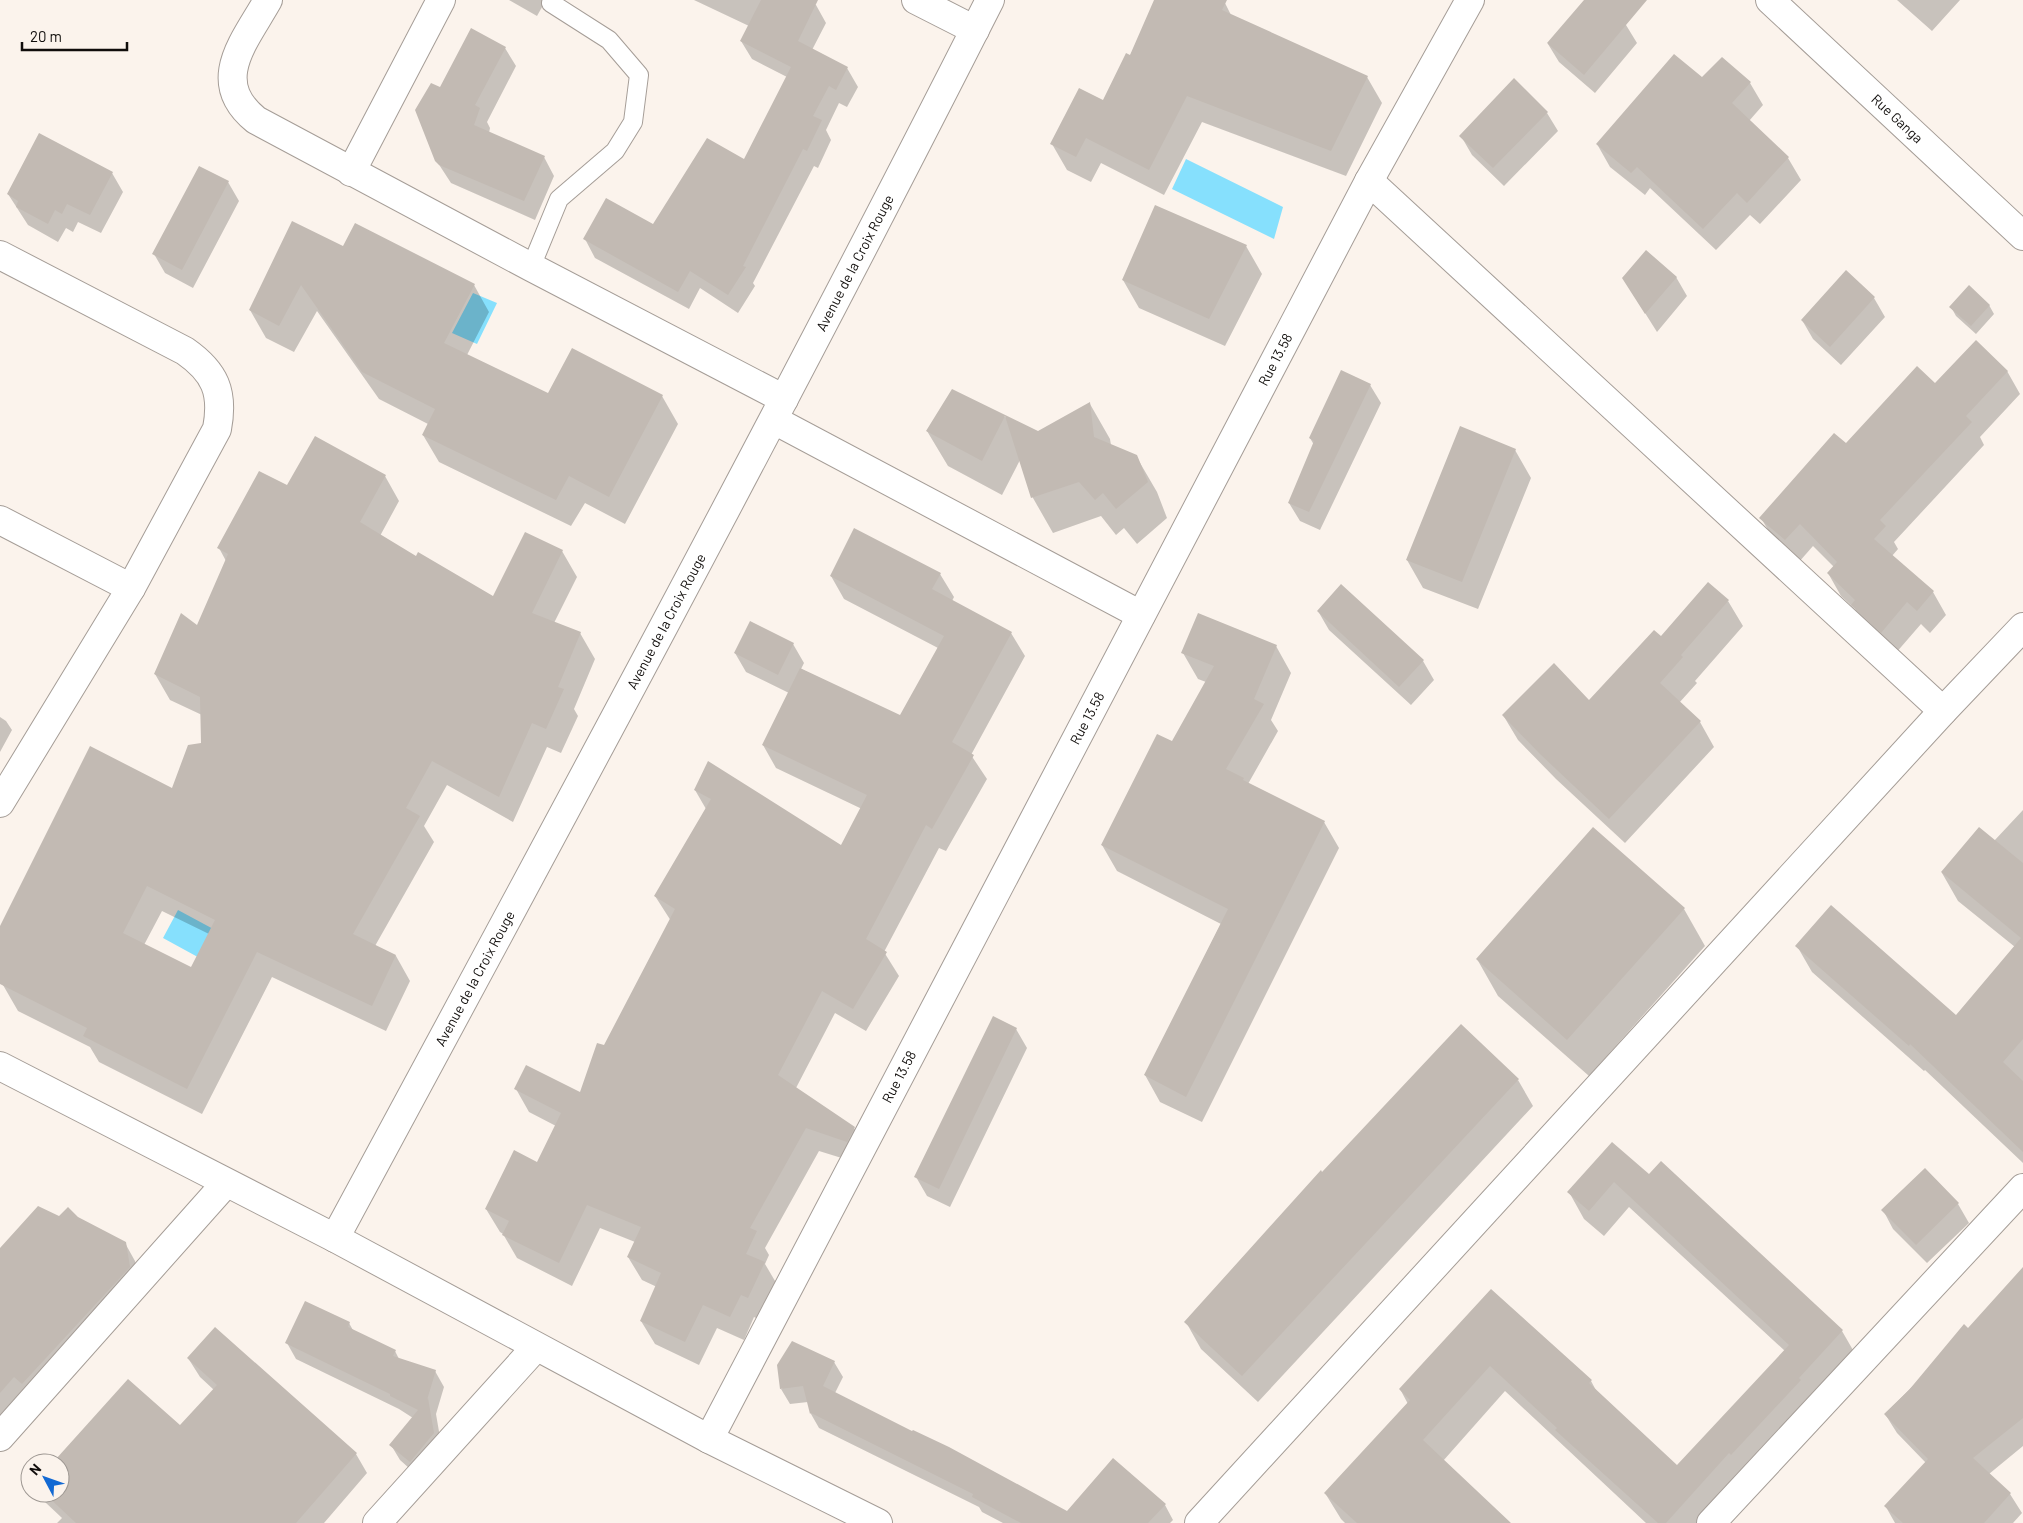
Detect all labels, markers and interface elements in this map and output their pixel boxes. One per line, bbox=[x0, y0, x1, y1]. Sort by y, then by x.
scale bar bbox=[22, 20, 128, 52]
text: 20 m bbox=[30, 27, 62, 45]
street label: Rue Ganga bbox=[1868, 90, 1927, 146]
street label: Avenue de la Croix Rouge bbox=[812, 192, 897, 334]
street label: Rue 13.58 bbox=[1254, 330, 1296, 388]
street label: Avenue de la Croix Rouge bbox=[623, 550, 709, 692]
street label: Rue 13.58 bbox=[1066, 689, 1107, 747]
street label: Avenue de la Croix Rouge bbox=[431, 907, 518, 1049]
street label: Rue 13.58 bbox=[878, 1047, 919, 1106]
north arrow bbox=[20, 1453, 70, 1503]
text: N bbox=[25, 1460, 44, 1478]

